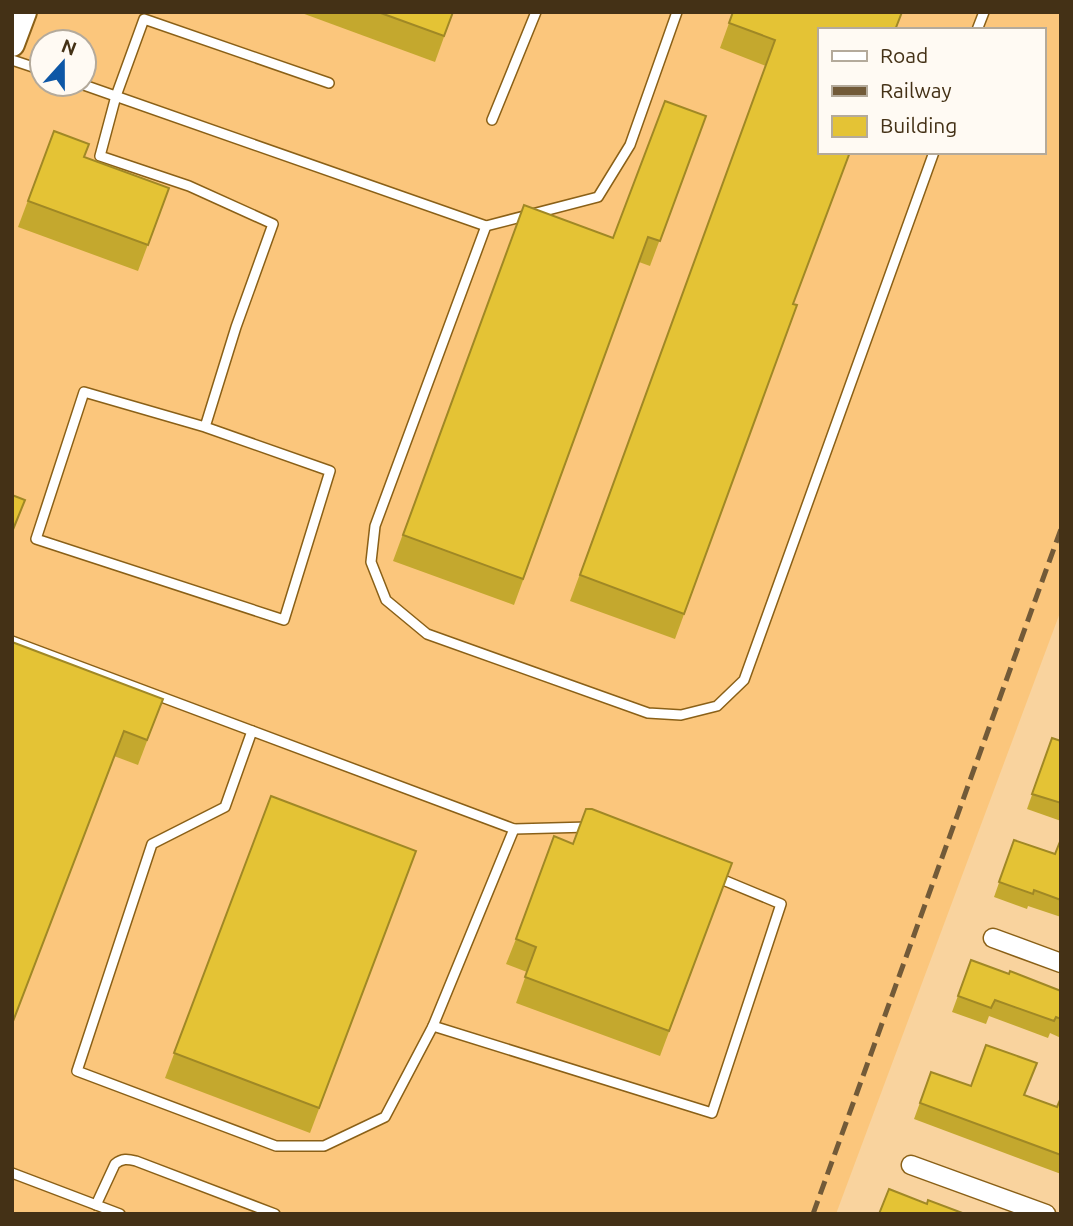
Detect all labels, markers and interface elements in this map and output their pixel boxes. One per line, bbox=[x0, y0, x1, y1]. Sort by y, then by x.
north arrow bbox=[28, 28, 98, 98]
legend bbox=[818, 28, 1045, 154]
text: N bbox=[59, 34, 80, 60]
text: Road bbox=[880, 43, 928, 67]
text: Railway bbox=[880, 78, 952, 102]
text: Building bbox=[880, 113, 957, 137]

